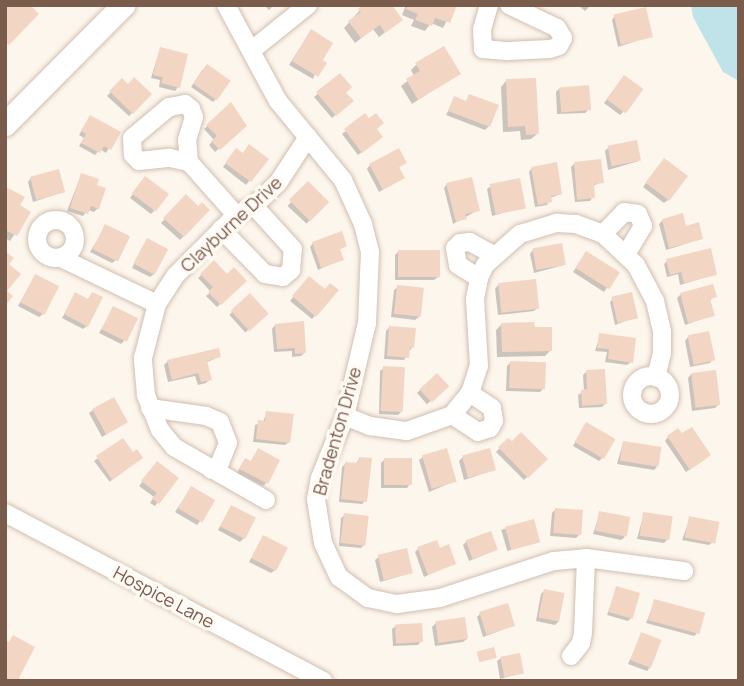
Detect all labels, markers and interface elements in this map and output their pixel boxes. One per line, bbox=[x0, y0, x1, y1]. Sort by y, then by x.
street label: Clayburne Drive bbox=[176, 172, 286, 276]
street label: Bradenton Drive bbox=[308, 364, 366, 498]
street label: Hospice Lane bbox=[110, 561, 218, 633]

